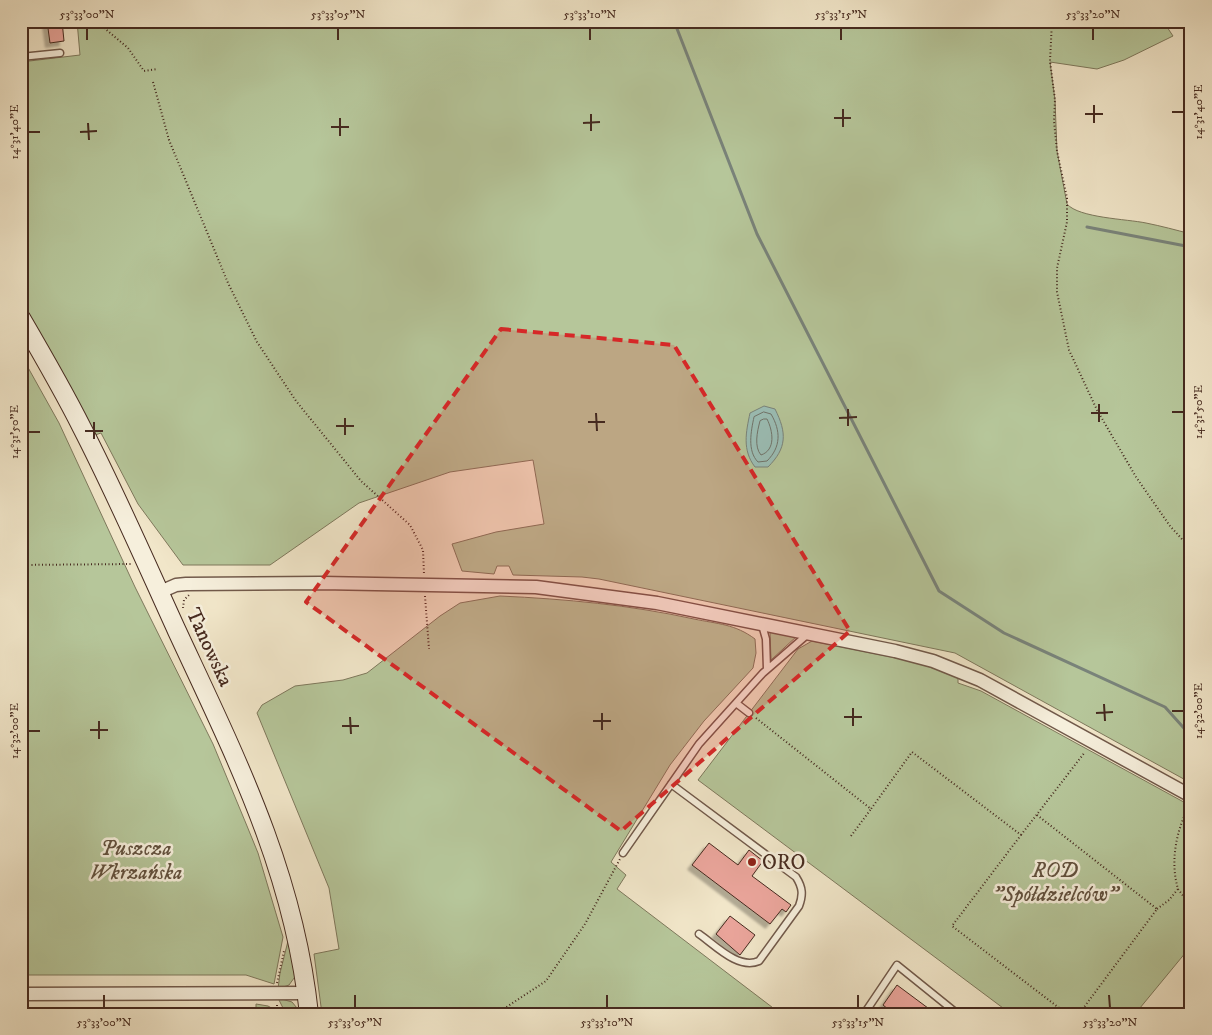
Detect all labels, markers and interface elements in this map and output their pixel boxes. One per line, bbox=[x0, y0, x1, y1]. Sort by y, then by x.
text: 53°33'00"N bbox=[59, 7, 115, 22]
text: 53°33'05"N bbox=[311, 7, 365, 22]
text: 53°33'10"N bbox=[564, 7, 617, 22]
text: 53°33'15"N bbox=[815, 7, 867, 22]
text: 53°33'20"N bbox=[1066, 7, 1120, 22]
text: 14°31'40"E bbox=[1191, 84, 1206, 139]
text: 14°31'40"E bbox=[7, 104, 22, 159]
text: 14°31'50"E bbox=[1191, 385, 1206, 439]
text: 14°31'50"E bbox=[7, 405, 22, 459]
street label: Tanowska bbox=[180, 604, 239, 691]
text: 14°32'00"E bbox=[1191, 683, 1206, 739]
text: 14°32'00"E bbox=[7, 703, 22, 759]
park label: Puszcza Wkrzańska bbox=[90, 836, 182, 886]
place label: ORO bbox=[762, 850, 805, 876]
marker: ORO bbox=[746, 856, 758, 868]
park label: ROD "Spółdzielców" bbox=[992, 858, 1120, 908]
text: 53°33'00"N bbox=[76, 1015, 132, 1030]
text: 53°33'05"N bbox=[328, 1015, 382, 1030]
text: 53°33'10"N bbox=[581, 1015, 634, 1030]
text: 53°33'15"N bbox=[832, 1015, 884, 1030]
text: 53°33'20"N bbox=[1083, 1015, 1137, 1030]

